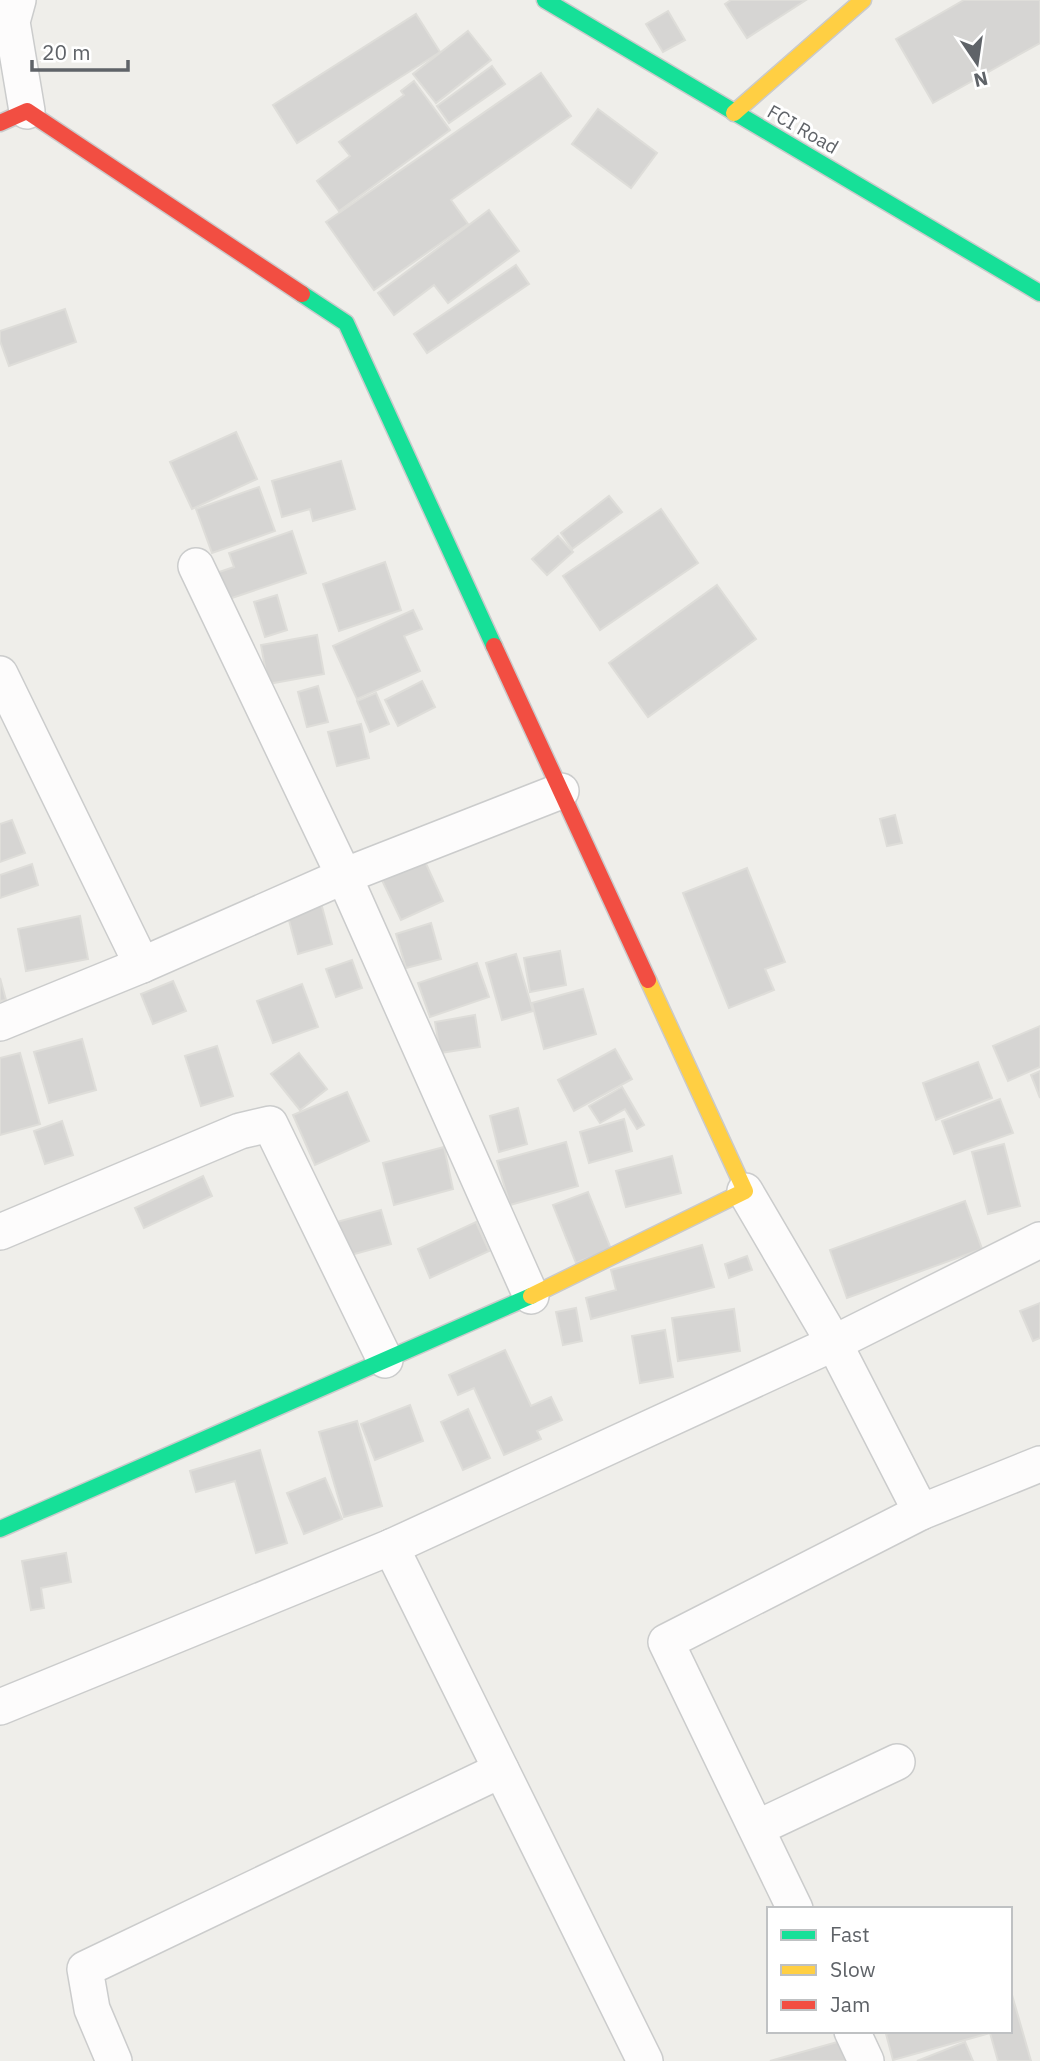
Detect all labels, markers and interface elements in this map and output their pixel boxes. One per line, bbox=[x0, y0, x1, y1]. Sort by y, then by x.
scale bar bbox=[32, 28, 128, 72]
north arrow bbox=[942, 28, 1012, 98]
text: 20 m bbox=[42, 38, 91, 66]
text: N bbox=[971, 66, 990, 93]
street label: FCI Road bbox=[763, 99, 843, 159]
legend bbox=[767, 1907, 1012, 2033]
text: Fast bbox=[830, 1920, 870, 1948]
text: Slow bbox=[830, 1955, 876, 1983]
text: Jam bbox=[830, 1990, 870, 2018]

